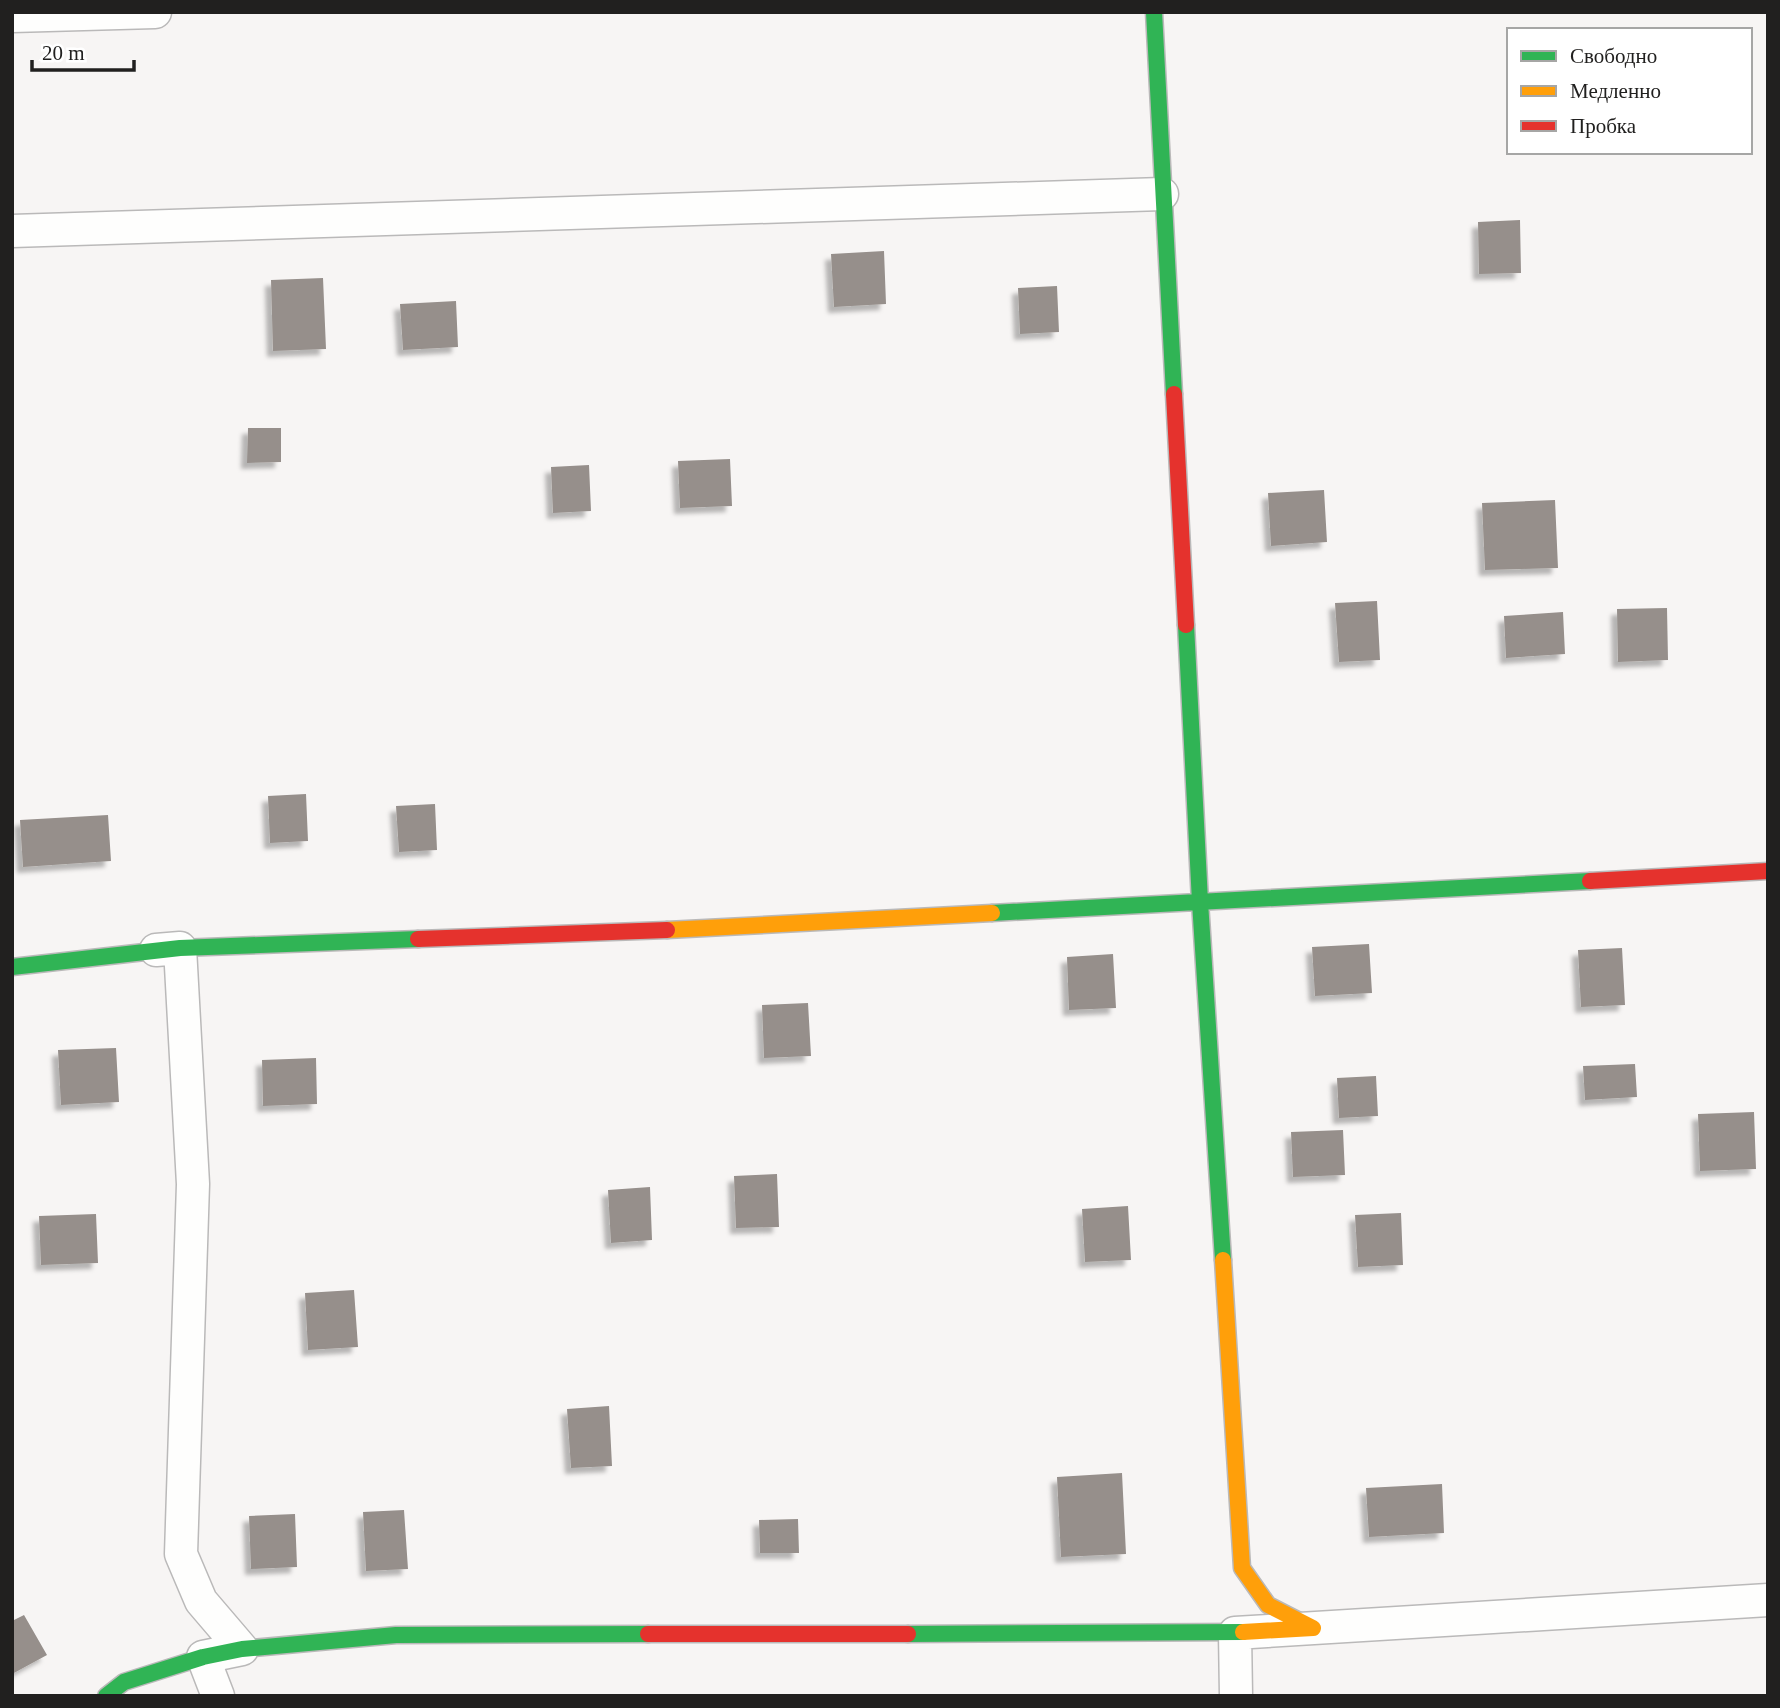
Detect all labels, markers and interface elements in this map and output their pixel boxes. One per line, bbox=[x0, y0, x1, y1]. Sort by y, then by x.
scale bar bbox=[32, 28, 133, 72]
legend bbox=[1507, 28, 1752, 154]
text: 20 m bbox=[42, 41, 85, 65]
text: Свободно bbox=[1570, 44, 1657, 68]
text: Медленно bbox=[1570, 79, 1661, 103]
text: Пробка bbox=[1570, 114, 1637, 138]

